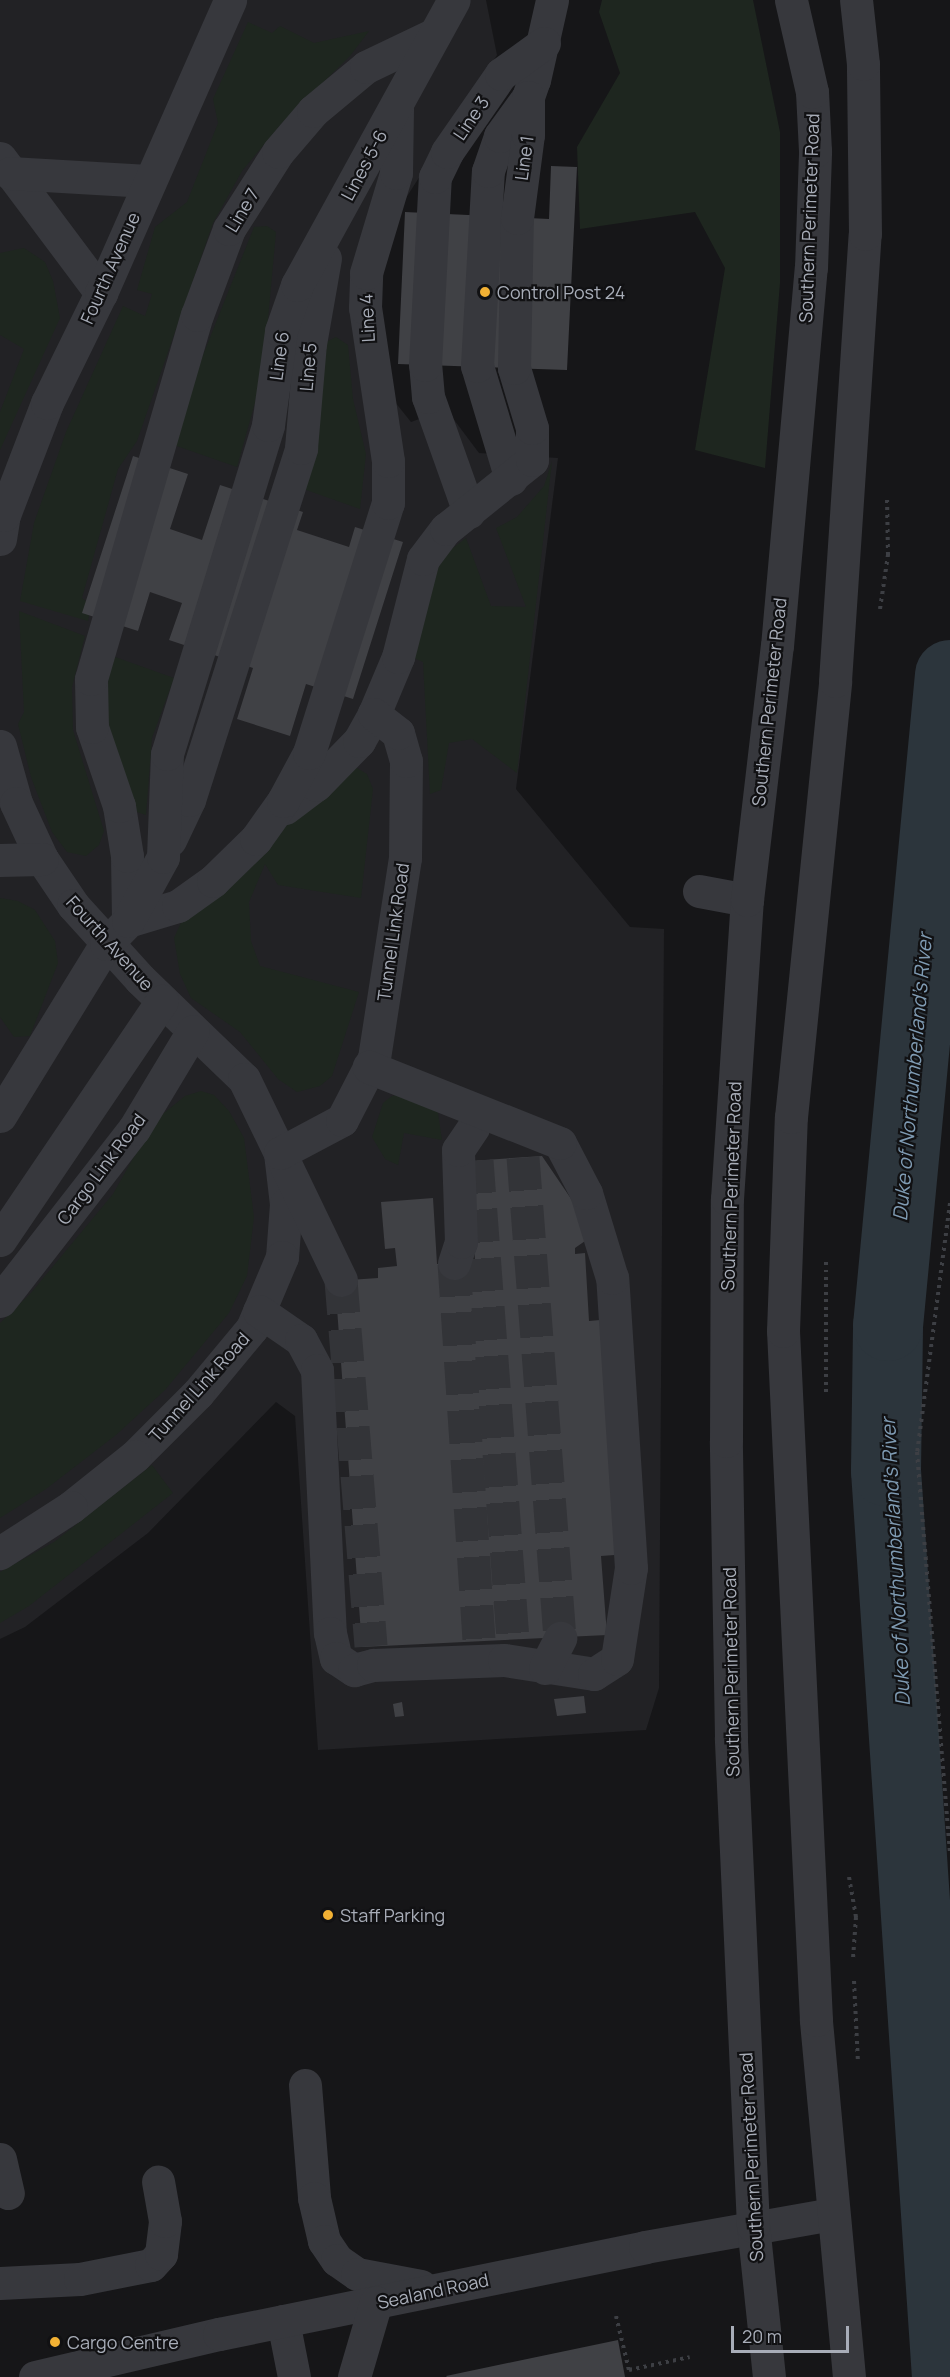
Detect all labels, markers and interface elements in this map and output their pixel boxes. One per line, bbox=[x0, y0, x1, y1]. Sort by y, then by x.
street label: Line 3 bbox=[449, 92, 493, 144]
street label: Southern Perimeter Road bbox=[795, 113, 823, 323]
street label: Lines 5-6 bbox=[336, 126, 392, 204]
street label: Line 1 bbox=[510, 134, 538, 182]
street label: Line 7 bbox=[221, 184, 263, 236]
street label: Fourth Avenue bbox=[76, 209, 144, 327]
place label: Control Post 24 bbox=[497, 281, 625, 303]
marker: Control Post 24 bbox=[478, 285, 492, 299]
street label: Line 4 bbox=[355, 293, 379, 343]
street label: Line 6 bbox=[265, 330, 293, 382]
street label: Line 5 bbox=[295, 342, 321, 392]
street label: Southern Perimeter Road bbox=[747, 597, 791, 807]
street label: Tunnel Link Road bbox=[373, 861, 413, 1003]
street label: Fourth Avenue bbox=[62, 891, 158, 995]
water label: Duke of Northumberland's River bbox=[887, 932, 937, 1222]
street label: Southern Perimeter Road bbox=[717, 1081, 745, 1291]
street label: Cargo Link Road bbox=[52, 1109, 150, 1229]
street label: Tunnel Link Road bbox=[144, 1328, 254, 1446]
water label: Duke of Northumberland's River bbox=[875, 1417, 915, 1707]
street label: Southern Perimeter Road bbox=[718, 1567, 744, 1777]
place label: Staff Parking bbox=[340, 1904, 445, 1926]
marker: Staff Parking bbox=[321, 1908, 335, 1922]
street label: Southern Perimeter Road bbox=[735, 2052, 767, 2262]
street label: Sealand Road bbox=[375, 2269, 491, 2313]
scale bar bbox=[734, 2314, 852, 2352]
text: 20 m bbox=[742, 2324, 782, 2348]
place label: Cargo Centre bbox=[67, 2331, 179, 2353]
marker: Cargo Centre bbox=[48, 2335, 62, 2349]

